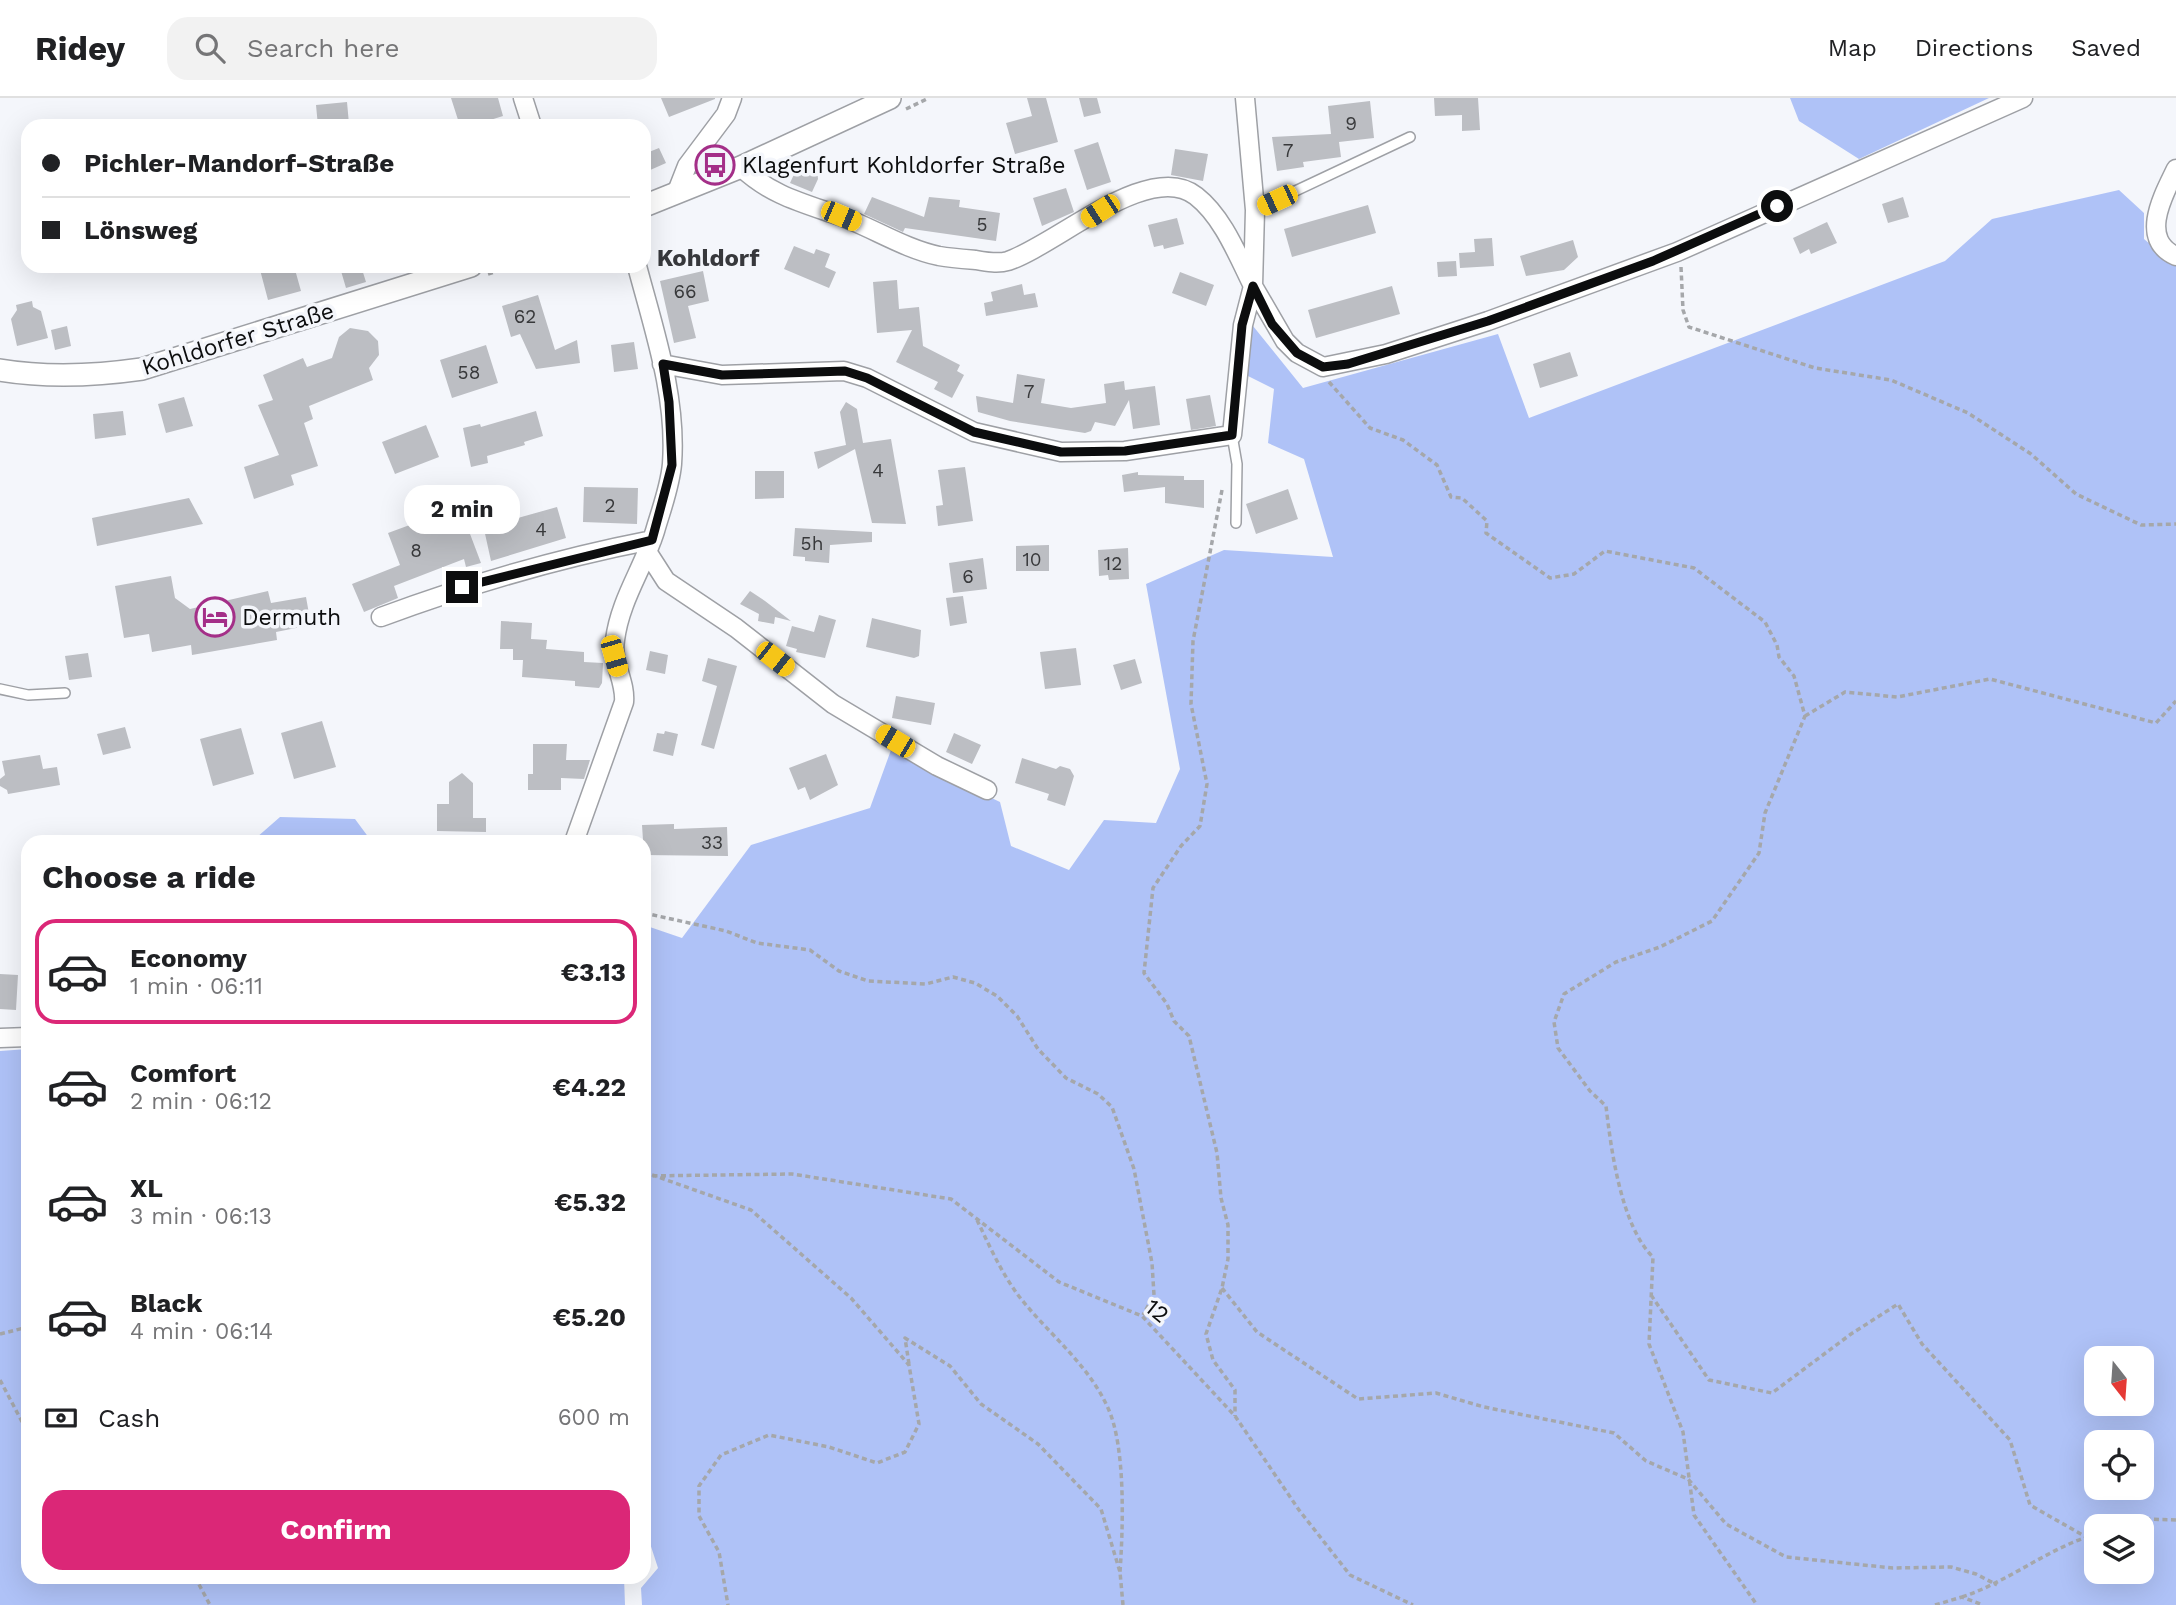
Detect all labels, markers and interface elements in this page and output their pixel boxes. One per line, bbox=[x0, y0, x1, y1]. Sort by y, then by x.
search box bbox=[167, 17, 657, 80]
text: Ridey bbox=[35, 29, 125, 68]
icon: search bbox=[191, 29, 229, 67]
text: Search here bbox=[247, 33, 399, 63]
text: Map bbox=[1828, 34, 1877, 62]
text: Directions bbox=[1915, 34, 2033, 62]
text: Saved bbox=[2071, 34, 2141, 62]
house number: 9 bbox=[1345, 112, 1357, 135]
house number: 7 bbox=[1283, 139, 1293, 162]
bus stop icon: Klagenfurt Kohldorfer Straße bbox=[694, 144, 736, 186]
text: Pichler-Mandorf-Straße bbox=[84, 148, 394, 178]
place label: Klagenfurt Kohldorfer Straße bbox=[742, 152, 1066, 179]
car bbox=[1254, 182, 1301, 218]
route start bbox=[1761, 190, 1793, 222]
car bbox=[1077, 191, 1124, 231]
car bbox=[818, 198, 865, 234]
house number: 5 bbox=[976, 213, 988, 236]
text: Lönsweg bbox=[84, 215, 197, 245]
district label: Kohldorf bbox=[657, 244, 759, 272]
house number: 66 bbox=[673, 280, 697, 303]
street label: Kohldorfer Straße bbox=[139, 297, 337, 381]
house number: 62 bbox=[514, 305, 536, 328]
house number: 58 bbox=[458, 361, 480, 384]
house number: 7 bbox=[1024, 380, 1034, 403]
house number: 4 bbox=[872, 459, 884, 482]
callout: 2 min bbox=[404, 486, 520, 534]
house number: 2 bbox=[604, 494, 616, 517]
text: 2 min bbox=[431, 496, 493, 523]
house number: 4 bbox=[535, 518, 547, 541]
house number: 5h bbox=[801, 532, 823, 555]
house number: 8 bbox=[410, 539, 422, 562]
house number: 10 bbox=[1022, 548, 1042, 571]
house number: 12 bbox=[1104, 552, 1122, 575]
house number: 6 bbox=[962, 565, 974, 588]
route end bbox=[446, 571, 478, 603]
hotel icon: Dermuth bbox=[194, 596, 236, 638]
place label: Dermuth bbox=[242, 604, 341, 631]
car bbox=[599, 633, 630, 679]
car bbox=[752, 638, 799, 680]
car bbox=[872, 721, 919, 761]
house number: 33 bbox=[701, 831, 723, 854]
text: Choose a ride bbox=[42, 858, 256, 896]
icon: car bbox=[46, 940, 109, 1003]
text: Economy bbox=[130, 943, 247, 973]
text: €3.13 bbox=[561, 957, 626, 987]
text: 1 min · 06:11 bbox=[130, 973, 263, 1000]
icon: car bbox=[46, 1055, 109, 1118]
text: Comfort bbox=[130, 1058, 236, 1088]
text: €4.22 bbox=[553, 1072, 626, 1102]
text: 2 min · 06:12 bbox=[130, 1088, 272, 1115]
icon: car bbox=[46, 1170, 109, 1233]
text: XL bbox=[130, 1173, 163, 1203]
text: €5.32 bbox=[554, 1187, 626, 1217]
text: 3 min · 06:13 bbox=[130, 1203, 272, 1230]
icon: car bbox=[46, 1285, 109, 1348]
text: Black bbox=[130, 1288, 202, 1318]
street label: 12 bbox=[1140, 1293, 1174, 1329]
text: €5.20 bbox=[553, 1302, 626, 1332]
text: 4 min · 06:14 bbox=[130, 1318, 273, 1345]
north arrow bbox=[2084, 1346, 2154, 1416]
map controls bbox=[2084, 1346, 2154, 1584]
icon: cash bbox=[42, 1399, 80, 1437]
text: Cash bbox=[98, 1403, 160, 1433]
text: 600 m bbox=[558, 1404, 630, 1431]
button: locate bbox=[2084, 1430, 2154, 1500]
button: Confirm bbox=[42, 1490, 630, 1570]
button: layers bbox=[2084, 1514, 2154, 1584]

